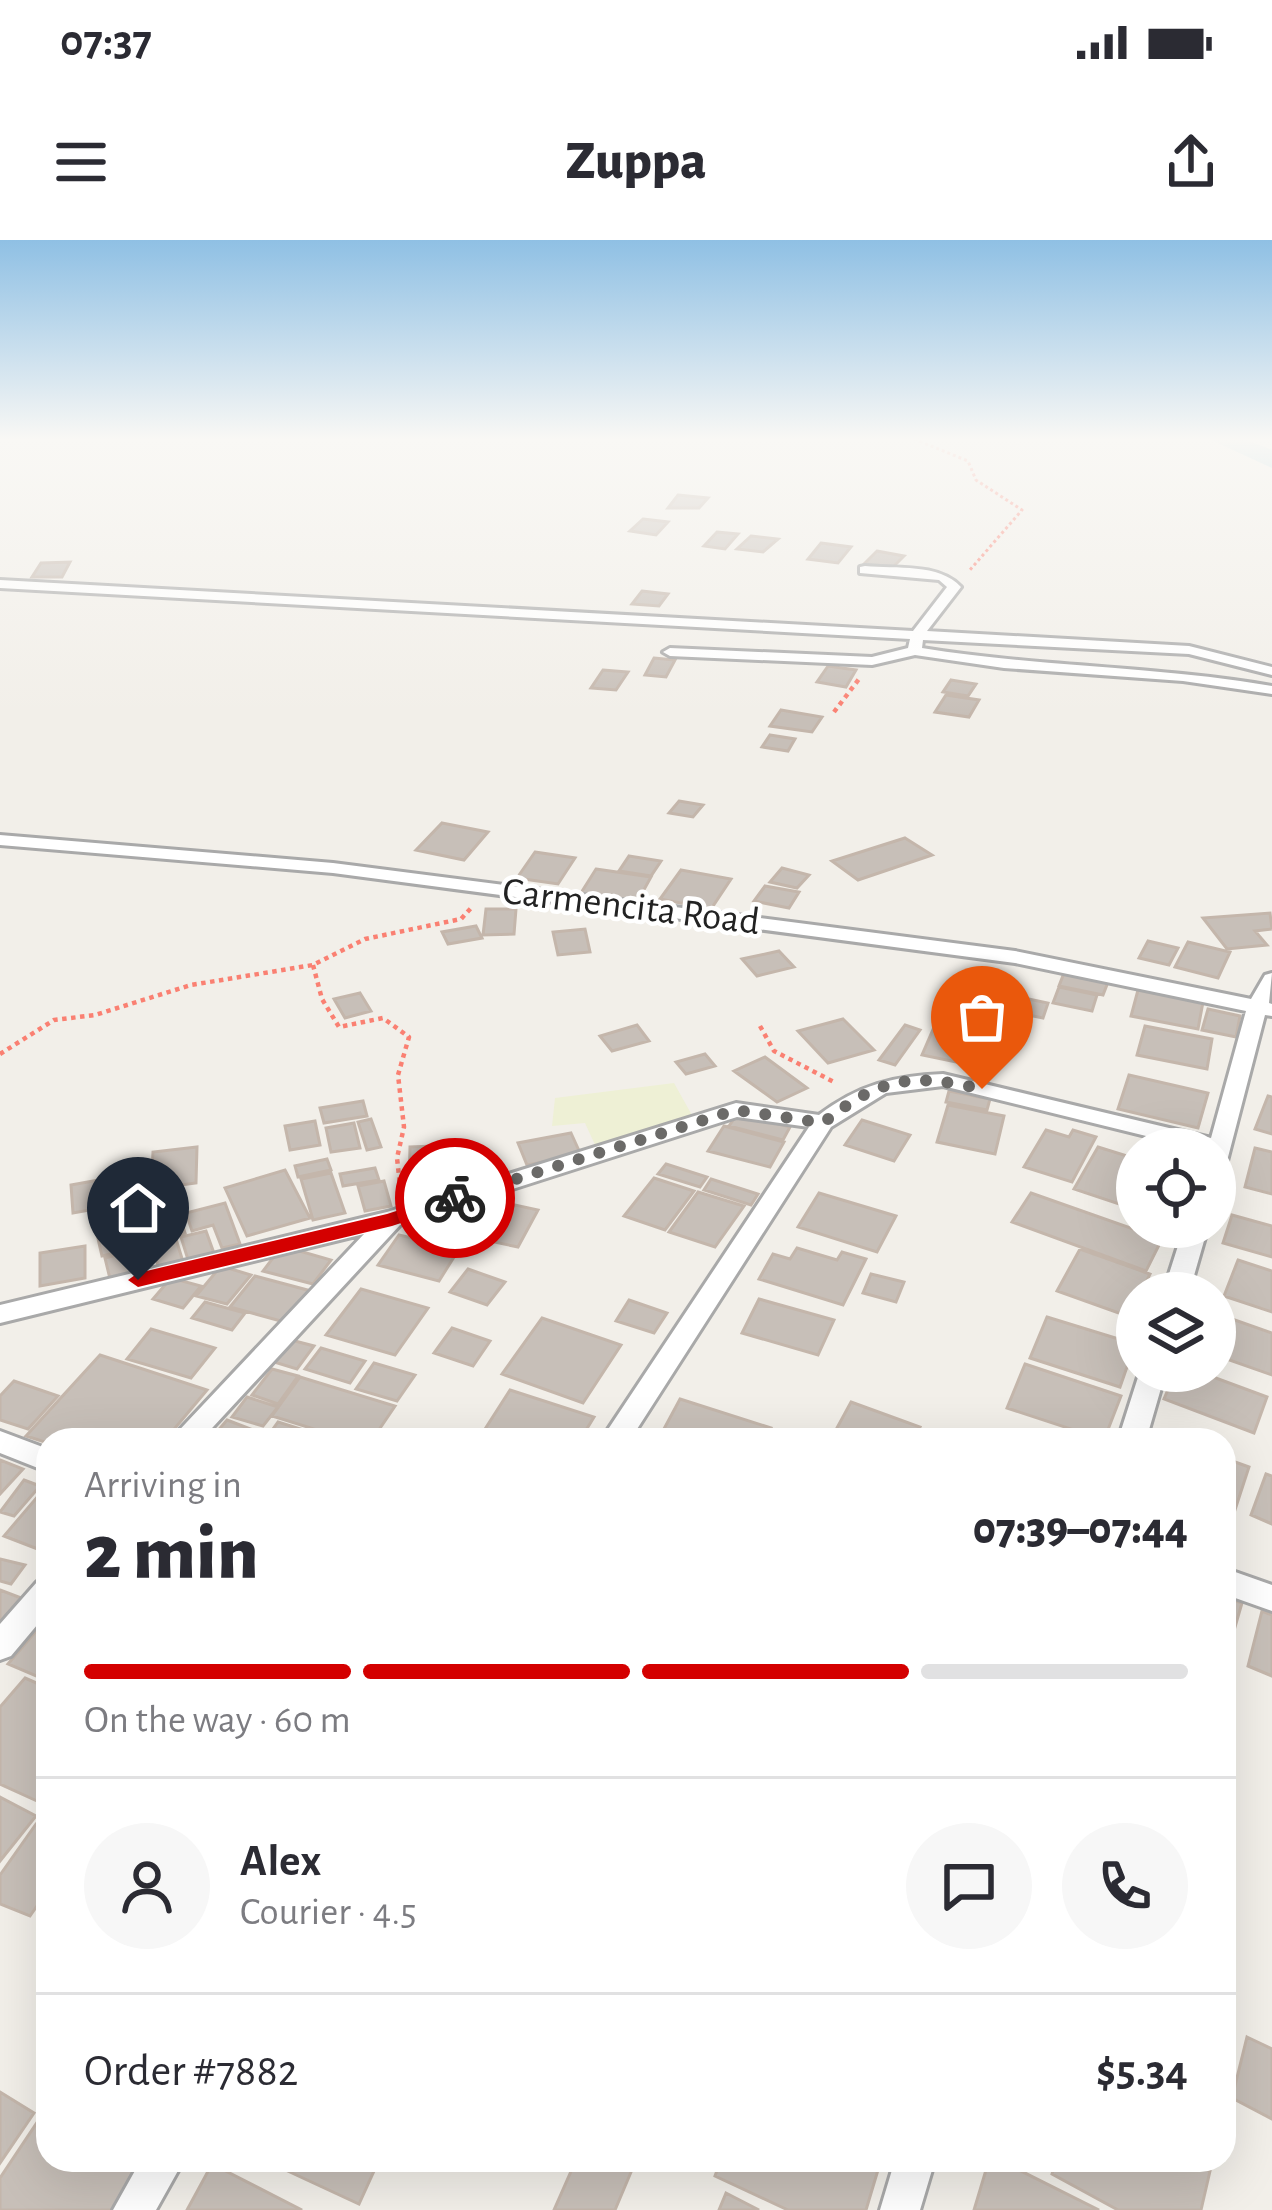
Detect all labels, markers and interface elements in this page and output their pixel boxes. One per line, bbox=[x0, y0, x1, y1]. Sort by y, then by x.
text: 07:37 bbox=[60, 19, 152, 64]
icon: menu bbox=[48, 129, 114, 195]
icon: share bbox=[1158, 129, 1224, 195]
text: Zuppa bbox=[566, 135, 706, 189]
street label: Carmencita Road bbox=[500, 872, 762, 942]
pin bbox=[931, 966, 1033, 1089]
icon: bag bbox=[949, 984, 1015, 1050]
map controls bbox=[1116, 1128, 1236, 1392]
button: locate bbox=[1116, 1128, 1236, 1248]
courier bbox=[395, 1138, 515, 1258]
pin bbox=[87, 1157, 189, 1280]
icon: bike bbox=[422, 1165, 488, 1231]
icon: home bbox=[105, 1175, 171, 1241]
button: layers bbox=[1116, 1272, 1236, 1392]
text: Arriving in bbox=[84, 1466, 242, 1505]
text: 07:39–07:44 bbox=[973, 1507, 1188, 1552]
text: 2 min bbox=[84, 1515, 259, 1593]
text: On the way · 60 m bbox=[84, 1701, 351, 1740]
button: person bbox=[84, 1823, 210, 1949]
button: chat bbox=[906, 1823, 1032, 1949]
button: phone bbox=[1062, 1823, 1188, 1949]
text: Alex bbox=[240, 1839, 321, 1884]
text: Courier · 4.5 bbox=[240, 1893, 417, 1932]
text: Order #7882 bbox=[84, 2049, 298, 2094]
text: $5.34 bbox=[1096, 2049, 1188, 2094]

